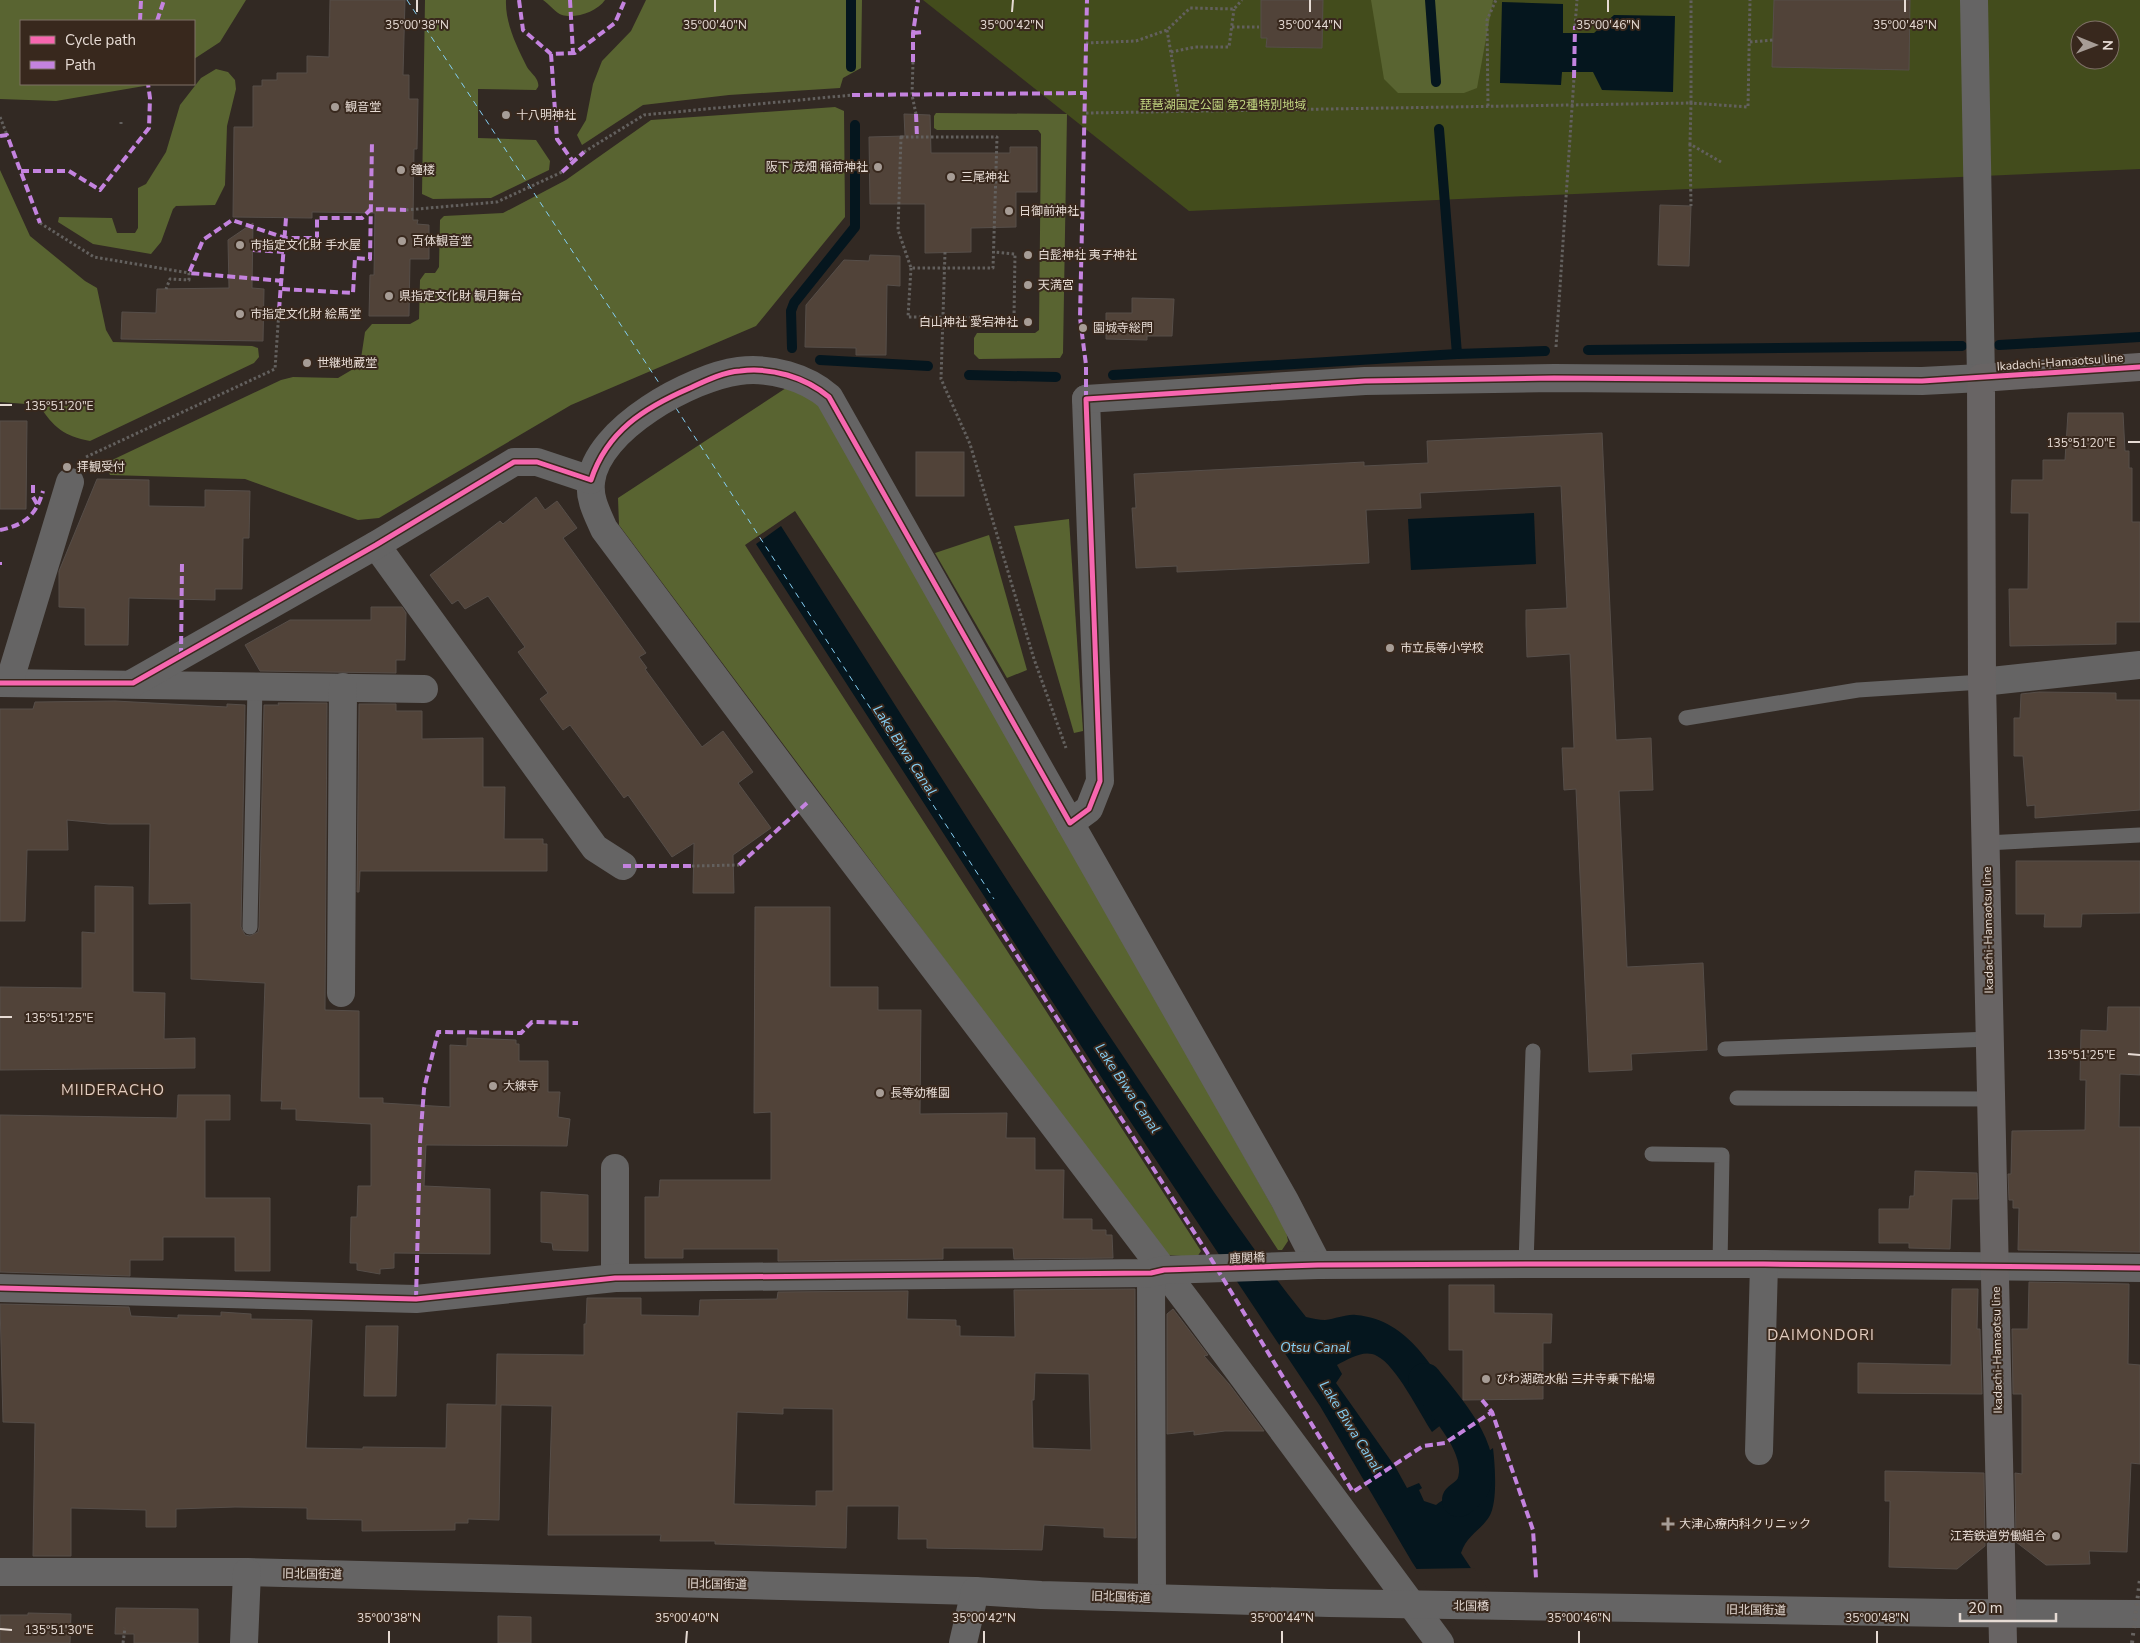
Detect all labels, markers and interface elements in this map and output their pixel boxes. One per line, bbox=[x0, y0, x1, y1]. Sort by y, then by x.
text: 35°00'38"N bbox=[385, 17, 449, 33]
text: 35°00'40"N bbox=[683, 17, 747, 33]
text: 35°00'42"N bbox=[980, 17, 1044, 33]
text: 35°00'44"N bbox=[1278, 17, 1342, 33]
text: 35°00'46"N bbox=[1576, 17, 1640, 33]
text: 35°00'48"N bbox=[1873, 17, 1937, 33]
legend bbox=[20, 20, 195, 85]
north arrow bbox=[2070, 20, 2120, 70]
text: Cycle path bbox=[65, 30, 136, 50]
text: N bbox=[2098, 40, 2117, 51]
text: Path bbox=[65, 55, 96, 75]
park label: 琵琶湖国定公園 第2種特別地域 bbox=[1140, 97, 1306, 113]
place label: 観音堂 bbox=[345, 99, 381, 115]
marker: 観音堂 bbox=[329, 101, 341, 113]
place label: 十八明神社 bbox=[516, 107, 576, 123]
marker: 十八明神社 bbox=[500, 109, 512, 121]
place label: 阪下 茂畑 稲荷神社 bbox=[766, 159, 868, 175]
marker: 阪下 茂畑 稲荷神社 bbox=[872, 161, 884, 173]
place label: 鐘楼 bbox=[411, 162, 435, 178]
marker: 鐘楼 bbox=[395, 164, 407, 176]
place label: 三尾神社 bbox=[961, 169, 1009, 185]
marker: 三尾神社 bbox=[945, 171, 957, 183]
place label: 日御前神社 bbox=[1019, 203, 1079, 219]
marker: 日御前神社 bbox=[1003, 205, 1015, 217]
place label: 百体観音堂 bbox=[412, 233, 472, 249]
marker: 百体観音堂 bbox=[396, 235, 408, 247]
place label: 市指定文化財 手水屋 bbox=[250, 237, 361, 253]
marker: 市指定文化財 手水屋 bbox=[234, 239, 246, 251]
place label: 白髭神社 夷子神社 bbox=[1038, 247, 1137, 263]
marker: 白髭神社 夷子神社 bbox=[1022, 249, 1034, 261]
place label: 天満宮 bbox=[1038, 277, 1074, 293]
marker: 天満宮 bbox=[1022, 279, 1034, 291]
place label: 県指定文化財 観月舞台 bbox=[399, 288, 522, 304]
marker: 県指定文化財 観月舞台 bbox=[383, 290, 395, 302]
place label: 市指定文化財 絵馬堂 bbox=[250, 306, 361, 322]
marker: 市指定文化財 絵馬堂 bbox=[234, 308, 246, 320]
place label: 白山神社 愛宕神社 bbox=[919, 314, 1018, 330]
marker: 白山神社 愛宕神社 bbox=[1022, 316, 1034, 328]
place label: 園城寺総門 bbox=[1093, 320, 1153, 336]
marker: 園城寺総門 bbox=[1077, 322, 1089, 334]
street label: Ikadachi-Hamaotsu line bbox=[1996, 350, 2124, 374]
place label: 世継地蔵堂 bbox=[317, 355, 377, 371]
marker: 世継地蔵堂 bbox=[301, 357, 313, 369]
text: 135°51'20"E bbox=[24, 398, 94, 414]
text: 135°51'20"E bbox=[2046, 435, 2116, 451]
place label: 拝観受付 bbox=[77, 459, 125, 475]
marker: 拝観受付 bbox=[61, 461, 73, 473]
place label: 市立長等小学校 bbox=[1400, 640, 1484, 656]
marker: 市立長等小学校 bbox=[1384, 642, 1396, 654]
water label: Lake Biwa Canal bbox=[868, 701, 941, 799]
street label: Ikadachi-Hamaotsu line bbox=[1979, 866, 1997, 994]
text: 135°51'25"E bbox=[24, 1010, 94, 1026]
water label: Lake Biwa Canal bbox=[1091, 1040, 1165, 1137]
text: 135°51'25"E bbox=[2046, 1047, 2116, 1063]
place label: 大練寺 bbox=[503, 1078, 539, 1094]
district label: MIIDERACHO bbox=[61, 1080, 165, 1100]
marker: 大練寺 bbox=[487, 1080, 499, 1092]
place label: 長等幼稚園 bbox=[890, 1085, 950, 1101]
marker: 長等幼稚園 bbox=[874, 1087, 886, 1099]
street label: 鹿関橋 bbox=[1229, 1249, 1265, 1267]
street label: Ikadachi-Hamaotsu line bbox=[1988, 1286, 2006, 1414]
district label: DAIMONDORI bbox=[1767, 1325, 1875, 1345]
water label: Otsu Canal bbox=[1280, 1338, 1350, 1357]
place label: びわ湖疏水船 三井寺乗下船場 bbox=[1496, 1371, 1655, 1387]
marker: びわ湖疏水船 三井寺乗下船場 bbox=[1480, 1373, 1492, 1385]
water label: Lake Biwa Canal bbox=[1315, 1377, 1386, 1476]
place label: 大津心療内科クリニック bbox=[1679, 1516, 1811, 1532]
marker: 大津心療内科クリニック bbox=[1661, 1517, 1675, 1531]
place label: 江若鉄道労働組合 bbox=[1950, 1528, 2046, 1544]
marker: 江若鉄道労働組合 bbox=[2050, 1530, 2062, 1542]
street label: 旧北国街道 bbox=[282, 1565, 342, 1583]
street label: 旧北国街道 bbox=[687, 1575, 747, 1593]
street label: 旧北国街道 bbox=[1091, 1588, 1151, 1606]
scale bar bbox=[1960, 1590, 2056, 1622]
street label: 北国橋 bbox=[1453, 1598, 1489, 1614]
text: 20 m bbox=[1968, 1598, 2003, 1618]
street label: 旧北国街道 bbox=[1726, 1601, 1786, 1619]
text: 35°00'38"N bbox=[357, 1610, 421, 1626]
text: 35°00'40"N bbox=[655, 1610, 719, 1626]
text: 35°00'42"N bbox=[952, 1610, 1016, 1626]
text: 35°00'44"N bbox=[1250, 1610, 1314, 1626]
text: 35°00'46"N bbox=[1547, 1610, 1611, 1626]
text: 35°00'48"N bbox=[1845, 1610, 1909, 1626]
text: 135°51'30"E bbox=[24, 1622, 94, 1638]

